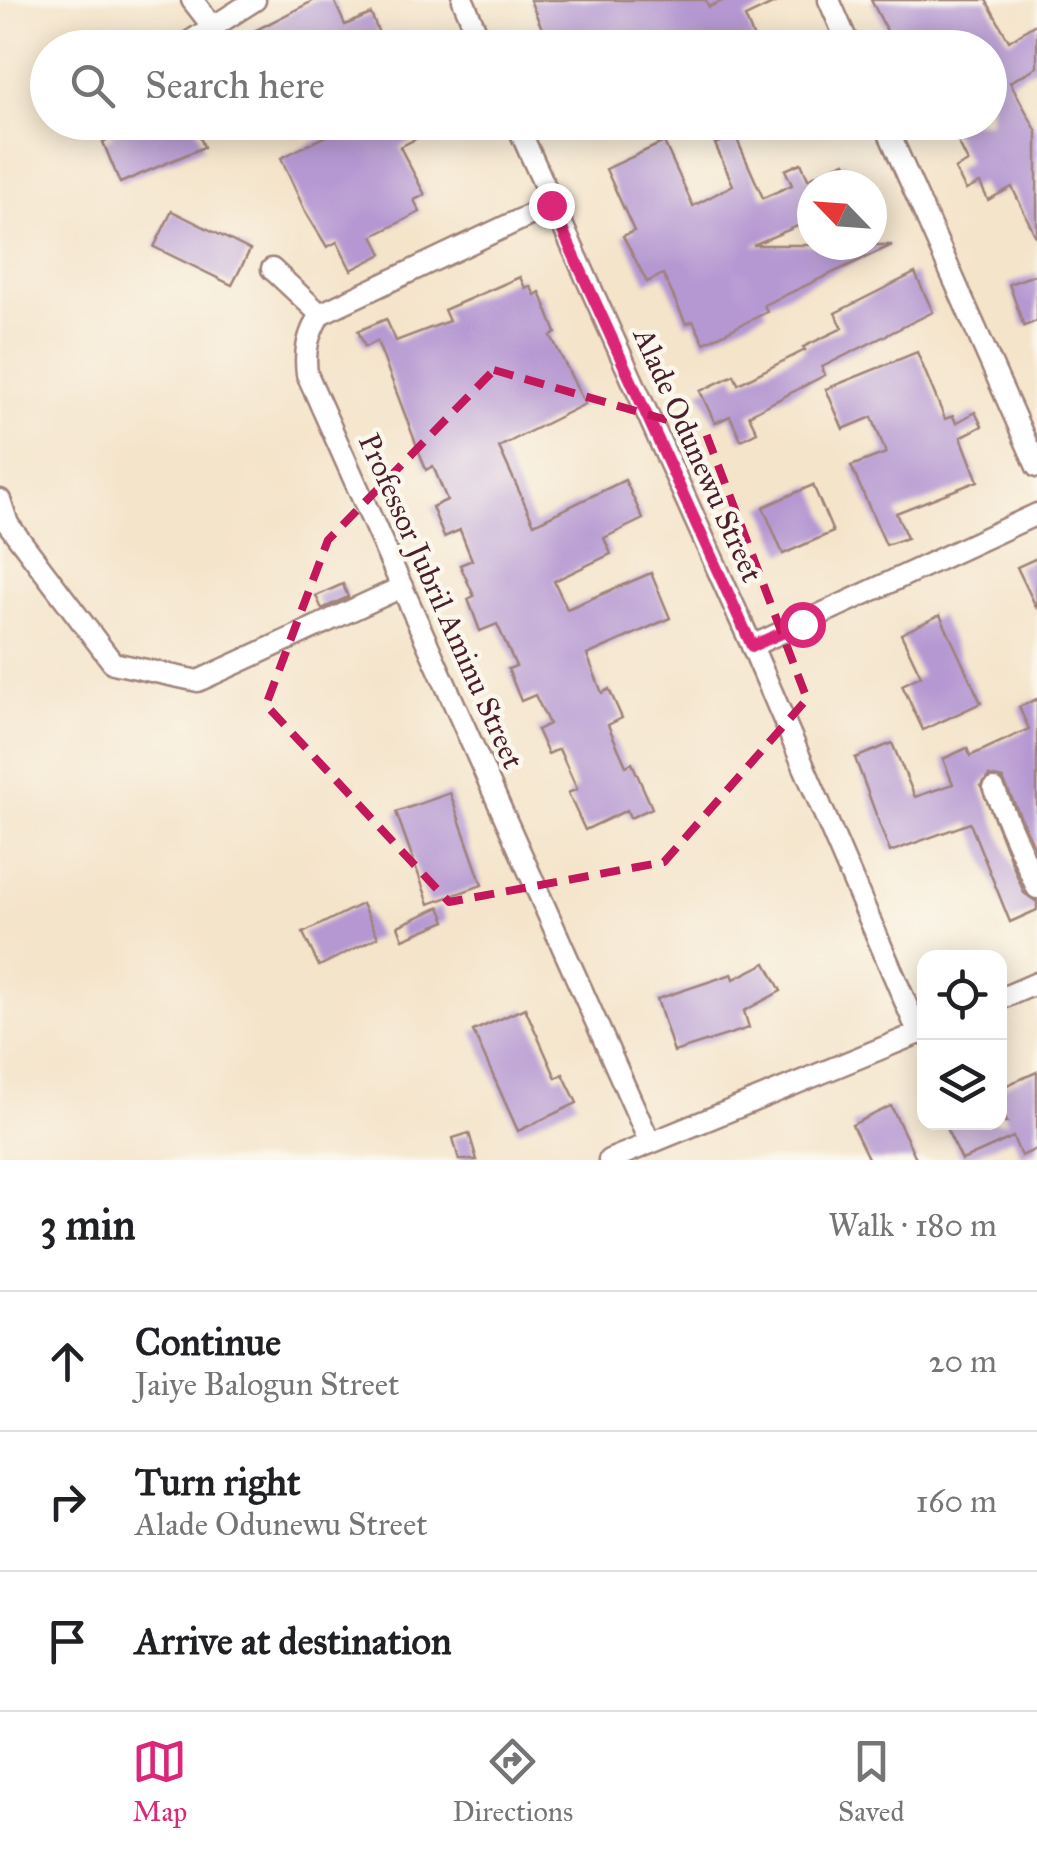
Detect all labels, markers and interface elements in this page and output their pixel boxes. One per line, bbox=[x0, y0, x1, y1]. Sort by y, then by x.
search box bbox=[30, 30, 1007, 140]
icon: search bbox=[65, 58, 120, 113]
text: Search here bbox=[145, 62, 325, 108]
north arrow bbox=[797, 170, 887, 260]
route end bbox=[529, 183, 575, 229]
street label: Alade Odunewu Street bbox=[625, 321, 770, 588]
street label: Professor Jubril Aminu Street bbox=[351, 428, 531, 775]
route start bbox=[780, 602, 826, 648]
map controls bbox=[917, 950, 1007, 1130]
button: locate bbox=[917, 950, 1007, 1040]
button: layers bbox=[917, 1040, 1007, 1130]
text: 3 min bbox=[40, 1199, 135, 1251]
text: Walk · 180 m bbox=[828, 1206, 997, 1245]
text: Continue bbox=[135, 1319, 281, 1365]
icon: ahead bbox=[40, 1334, 95, 1389]
text: 20 m bbox=[929, 1342, 997, 1381]
text: Jaiye Balogun Street bbox=[135, 1365, 399, 1404]
text: Turn right bbox=[135, 1459, 301, 1505]
icon: right bbox=[40, 1474, 95, 1529]
text: 160 m bbox=[916, 1482, 997, 1521]
text: Alade Odunewu Street bbox=[135, 1505, 428, 1544]
icon: arrive bbox=[40, 1614, 95, 1669]
text: Arrive at destination bbox=[135, 1618, 452, 1664]
tab: Map bbox=[132, 1734, 187, 1829]
tab: Directions bbox=[452, 1734, 573, 1829]
tab: Saved bbox=[838, 1734, 905, 1829]

